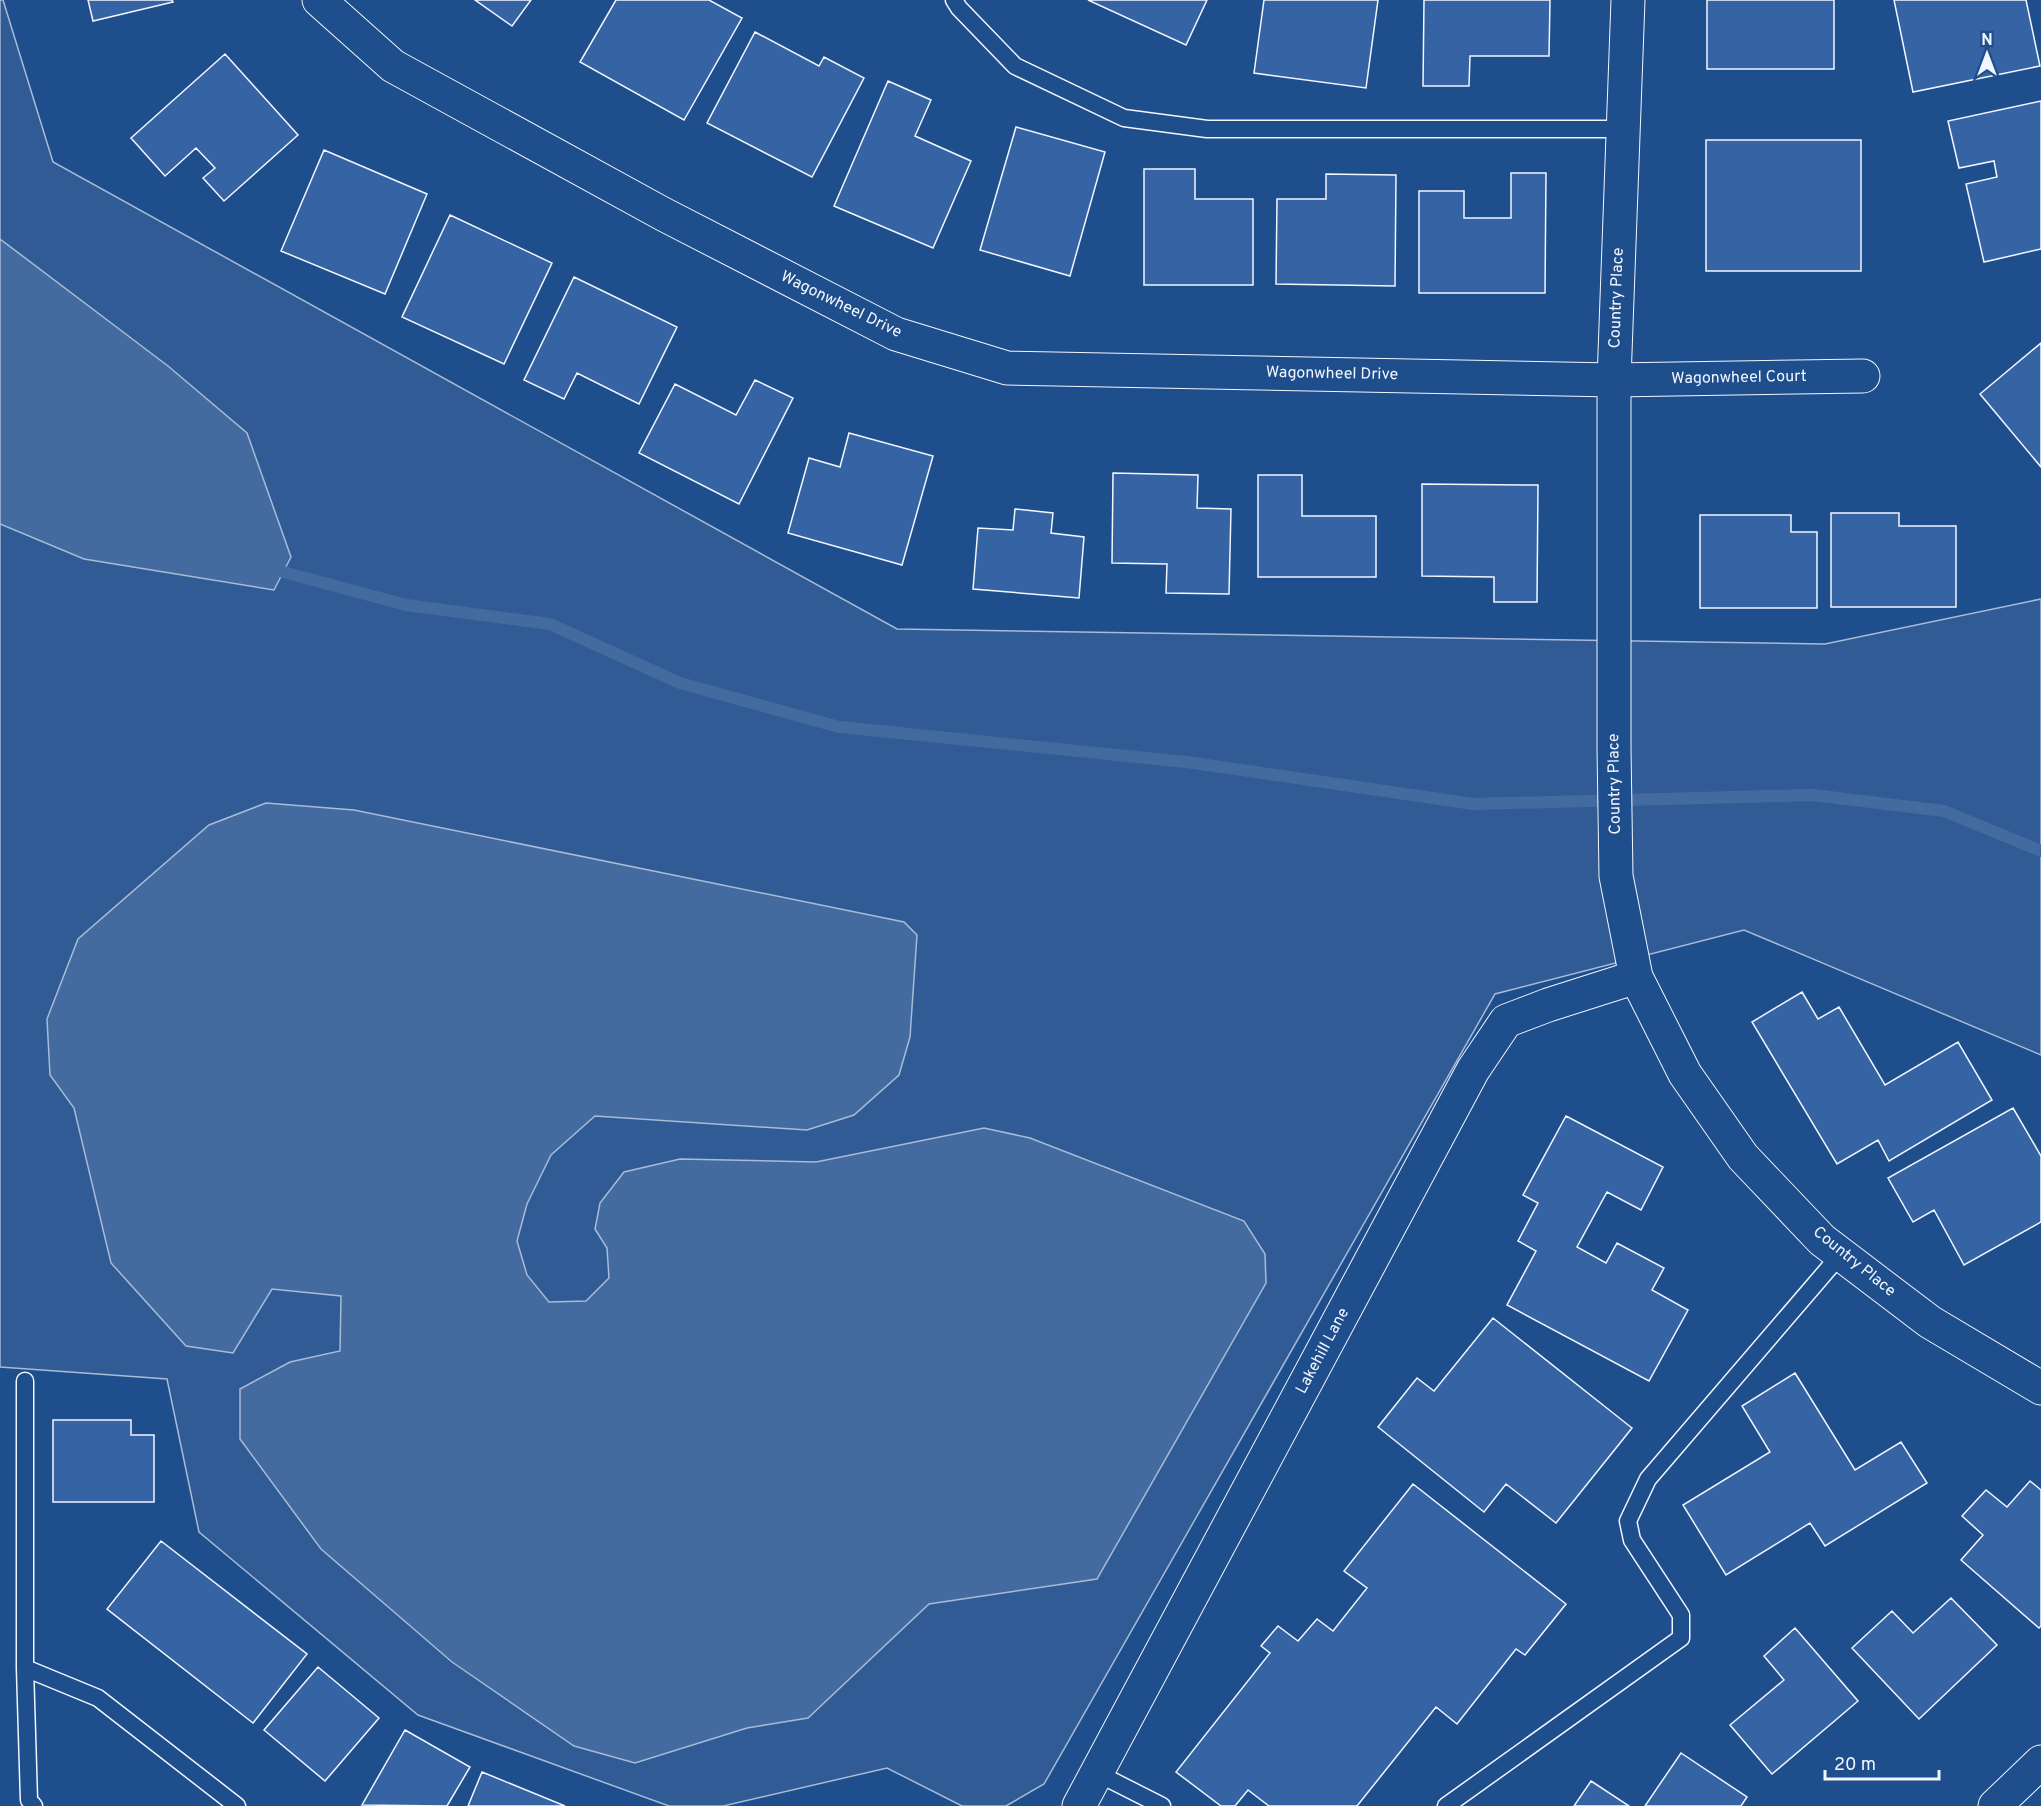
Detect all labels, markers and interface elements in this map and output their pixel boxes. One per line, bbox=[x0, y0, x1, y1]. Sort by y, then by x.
north arrow bbox=[1957, 24, 2017, 84]
text: N bbox=[1981, 31, 1993, 51]
street label: Country Place bbox=[1605, 247, 1629, 349]
street label: Wagonwheel Drive bbox=[777, 267, 905, 343]
street label: Wagonwheel Drive bbox=[1266, 363, 1398, 385]
street label: Wagonwheel Court bbox=[1671, 367, 1807, 389]
street label: Country Place bbox=[1604, 733, 1626, 835]
street label: Country Place bbox=[1808, 1222, 1900, 1302]
street label: Lakehill Lane bbox=[1292, 1305, 1354, 1397]
scale bar bbox=[1825, 1743, 1939, 1781]
text: 20 m bbox=[1834, 1754, 1876, 1777]

